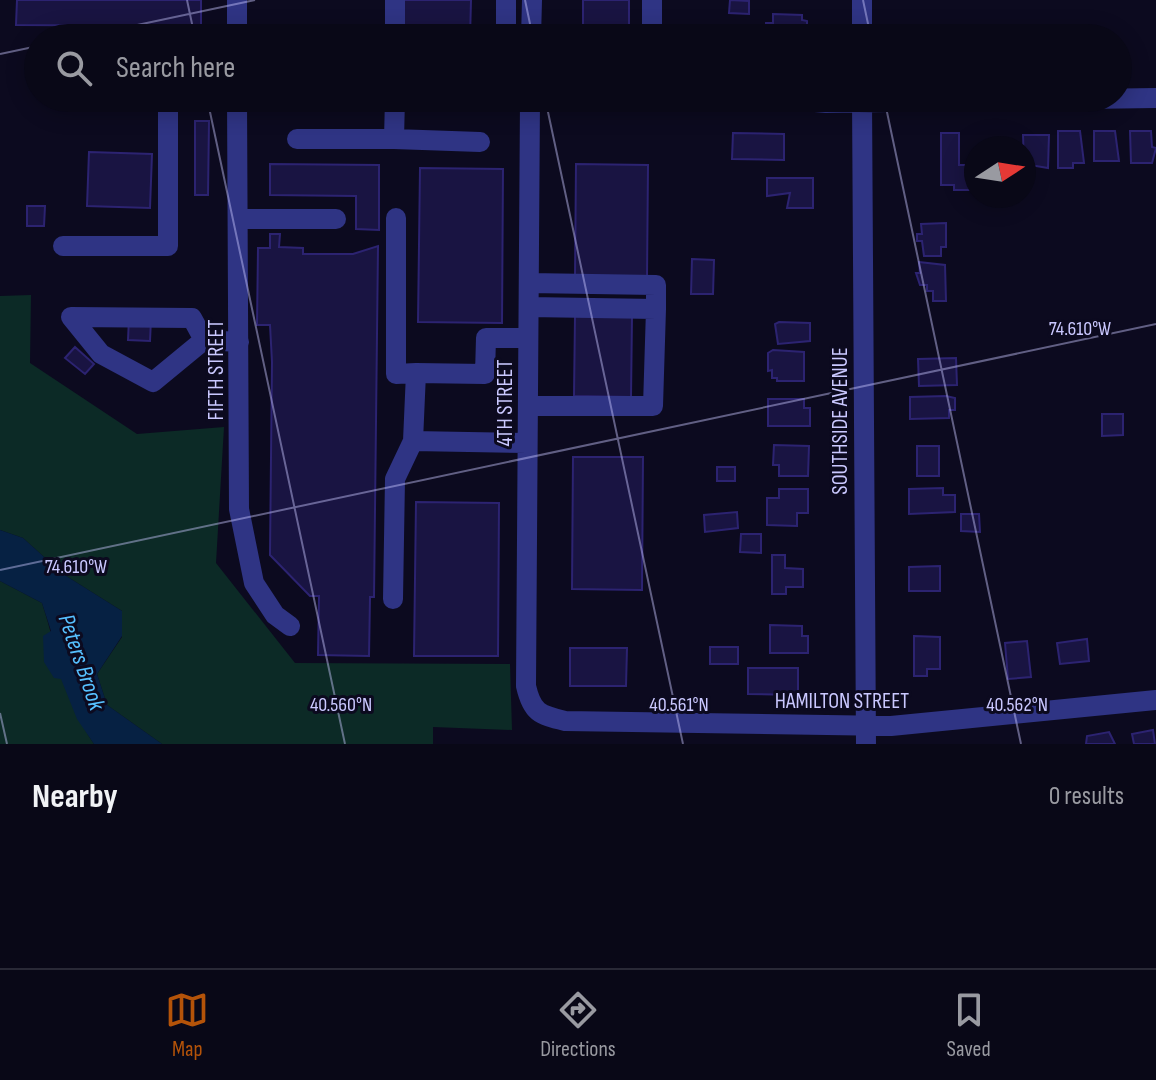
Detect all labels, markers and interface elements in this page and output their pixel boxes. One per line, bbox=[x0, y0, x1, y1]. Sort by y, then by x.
search box bbox=[24, 24, 1132, 112]
icon: search bbox=[52, 46, 96, 90]
text: Search here bbox=[116, 50, 235, 86]
north arrow bbox=[964, 136, 1036, 208]
text: 74.610°W bbox=[1049, 317, 1111, 341]
street label: FIFTH STREET bbox=[203, 320, 230, 420]
street label: SOUTHSIDE AVENUE bbox=[827, 347, 854, 495]
street label: 4TH STREET bbox=[492, 359, 519, 447]
text: 74.610°W bbox=[45, 555, 107, 579]
water label: Peters Brook bbox=[52, 610, 112, 715]
street label: HAMILTON STREET bbox=[775, 688, 909, 715]
text: 40.560°N bbox=[310, 693, 372, 717]
text: 40.561°N bbox=[649, 693, 709, 717]
text: 40.562°N bbox=[986, 693, 1048, 717]
text: Nearby bbox=[32, 776, 118, 817]
text: 0 results bbox=[1049, 781, 1124, 812]
tab: Map bbox=[165, 988, 209, 1063]
tab: Directions bbox=[540, 988, 616, 1063]
tab: Saved bbox=[947, 988, 991, 1063]

